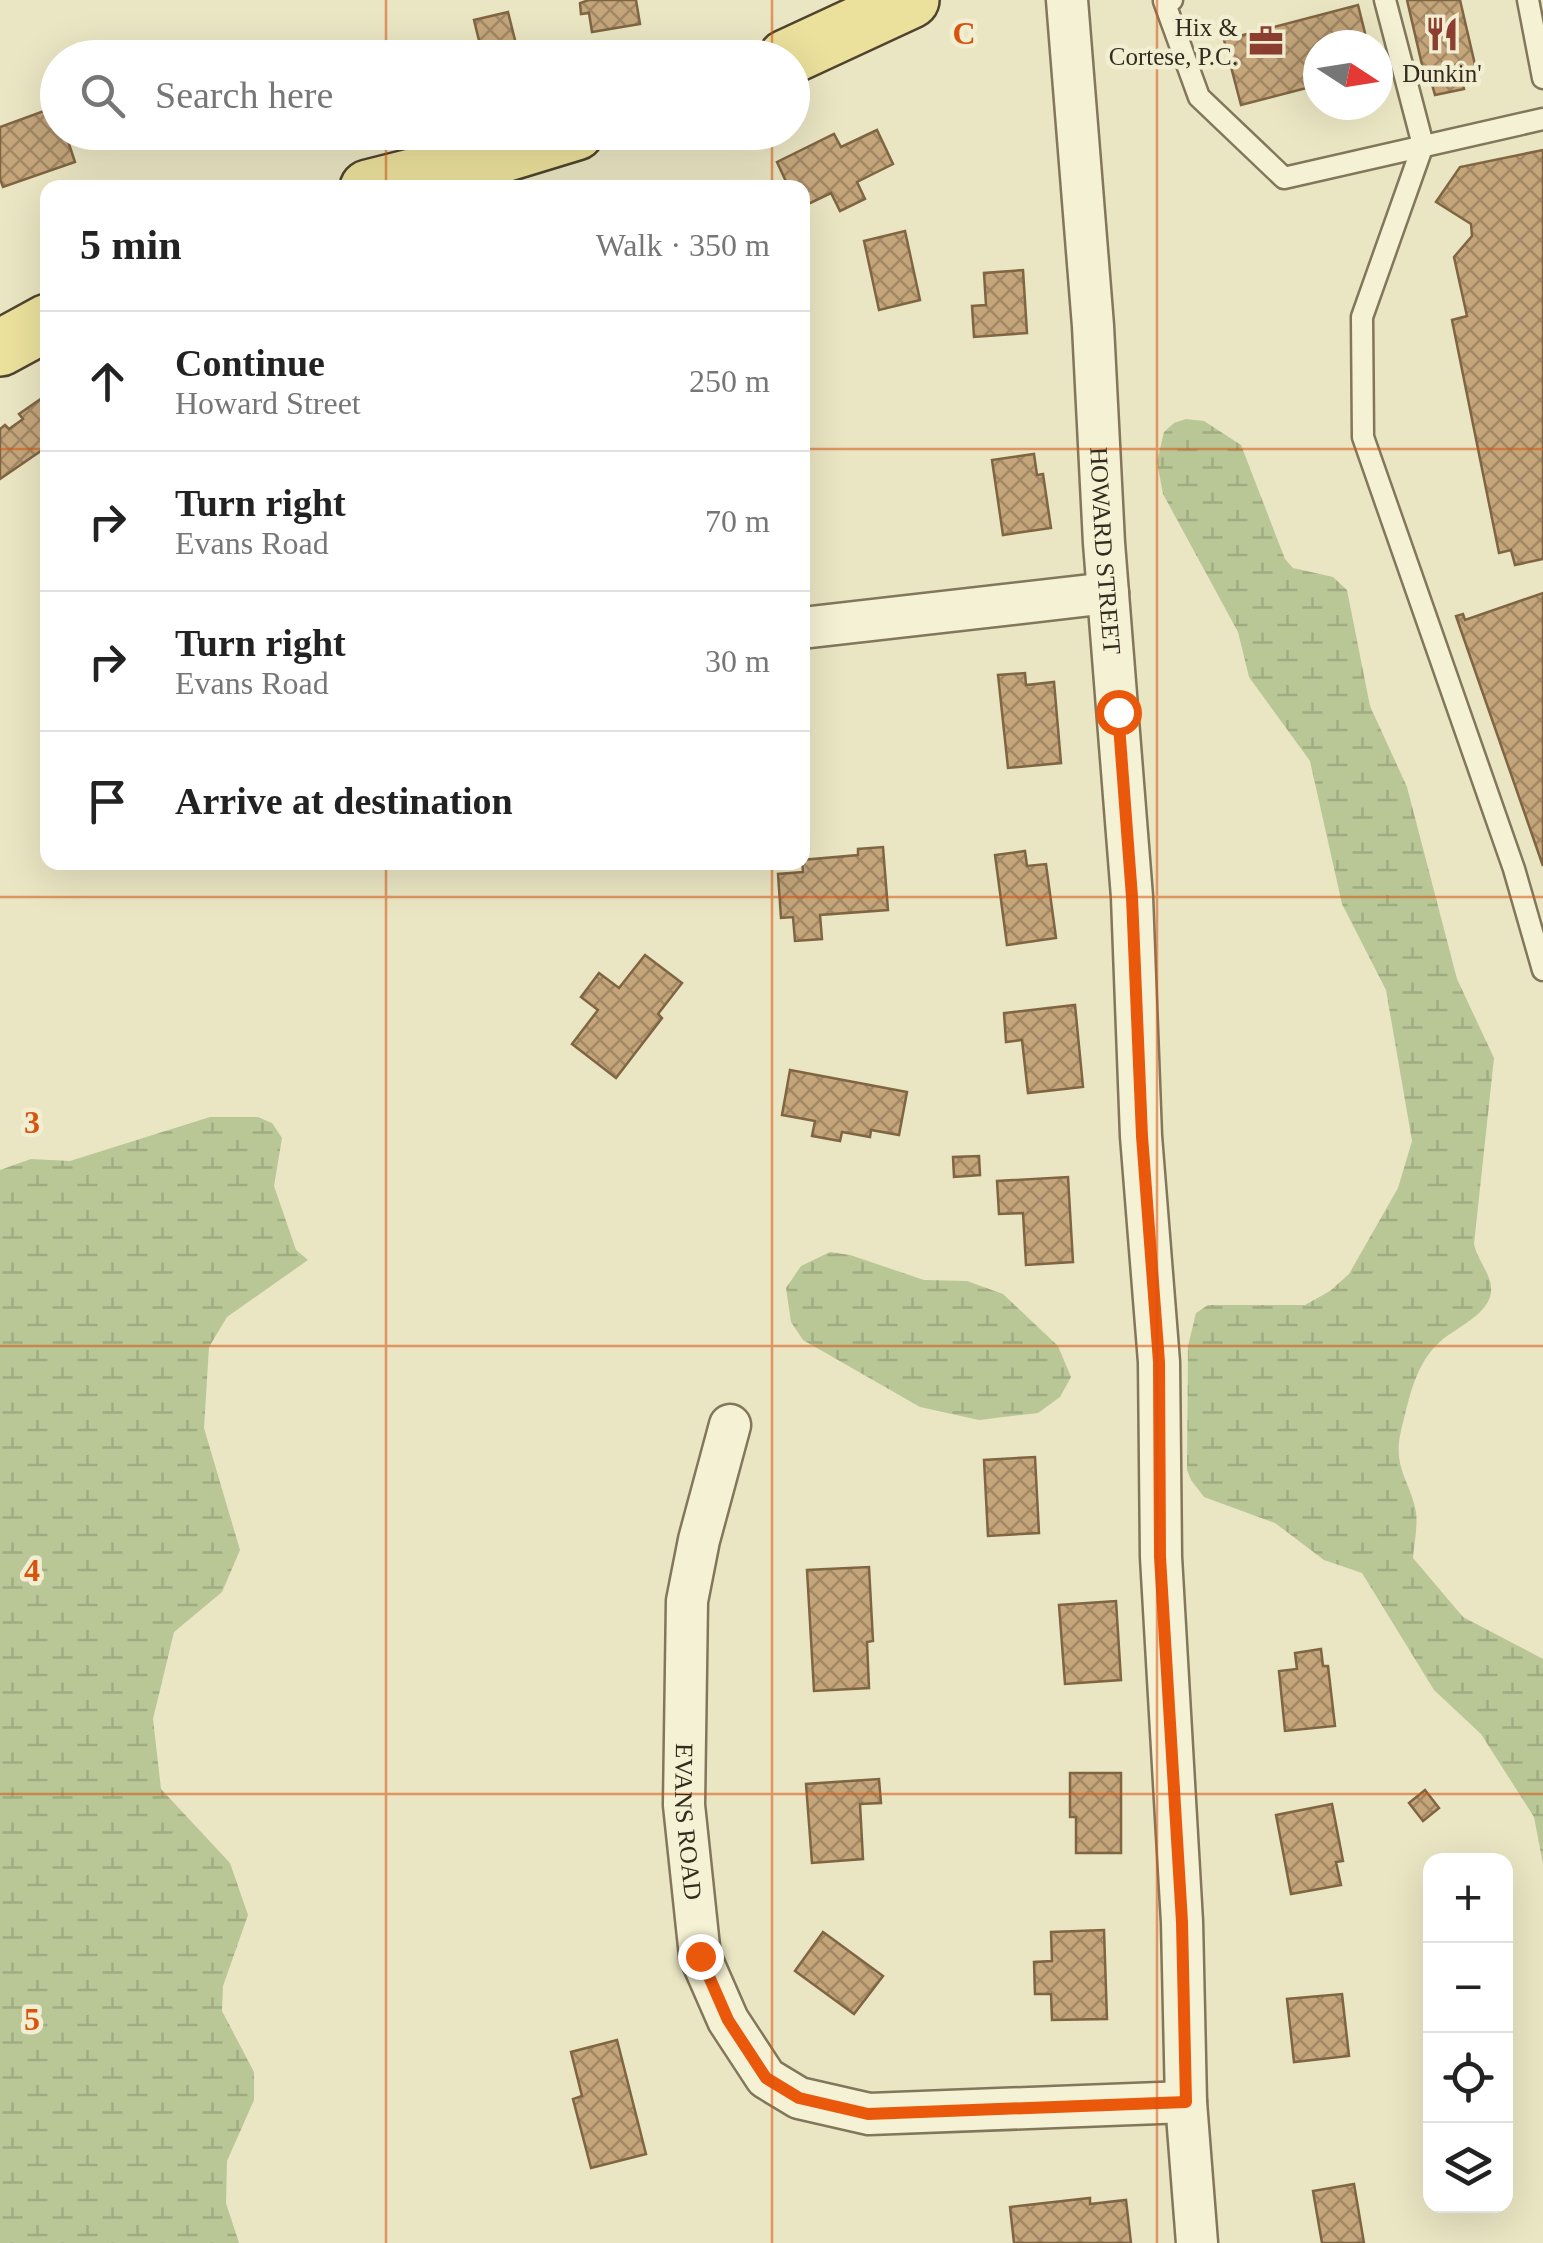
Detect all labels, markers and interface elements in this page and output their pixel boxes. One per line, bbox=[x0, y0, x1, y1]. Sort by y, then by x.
place label: Hix & Cortese, P.C. bbox=[1109, 14, 1238, 70]
text: C bbox=[952, 15, 976, 51]
restaurant icon: Dunkin' bbox=[1423, 15, 1461, 53]
office icon: Hix & Cortese, P.C. bbox=[1247, 22, 1285, 60]
north arrow bbox=[1303, 30, 1393, 120]
search box bbox=[40, 40, 810, 150]
place label: Dunkin' bbox=[1402, 60, 1482, 87]
icon: search bbox=[75, 68, 130, 123]
text: Search here bbox=[155, 74, 333, 116]
text: 5 min bbox=[80, 222, 182, 268]
text: Walk · 350 m bbox=[596, 227, 770, 263]
text: Continue bbox=[175, 342, 325, 384]
icon: ahead bbox=[80, 354, 135, 409]
text: 250 m bbox=[689, 363, 770, 399]
text: Howard Street bbox=[175, 385, 361, 421]
street label: HOWARD STREET bbox=[1085, 446, 1126, 655]
text: Turn right bbox=[175, 482, 346, 524]
icon: right bbox=[80, 494, 135, 549]
text: 70 m bbox=[705, 503, 770, 539]
text: Evans Road bbox=[175, 525, 329, 561]
text: Turn right bbox=[175, 622, 346, 664]
icon: right bbox=[80, 634, 135, 689]
text: 30 m bbox=[705, 643, 770, 679]
text: Evans Road bbox=[175, 665, 329, 701]
route start bbox=[1096, 690, 1142, 736]
icon: arrive bbox=[80, 774, 135, 829]
text: Arrive at destination bbox=[175, 780, 513, 822]
text: 3 bbox=[24, 1104, 40, 1140]
text: 4 bbox=[24, 1552, 40, 1588]
street label: EVANS ROAD bbox=[670, 1743, 707, 1901]
map controls bbox=[1423, 1853, 1513, 2213]
button: + bbox=[1423, 1853, 1513, 1943]
route end bbox=[678, 1934, 724, 1980]
button: − bbox=[1423, 1943, 1513, 2033]
text: 5 bbox=[24, 2001, 40, 2037]
button: locate bbox=[1423, 2033, 1513, 2123]
button: layers bbox=[1423, 2123, 1513, 2213]

